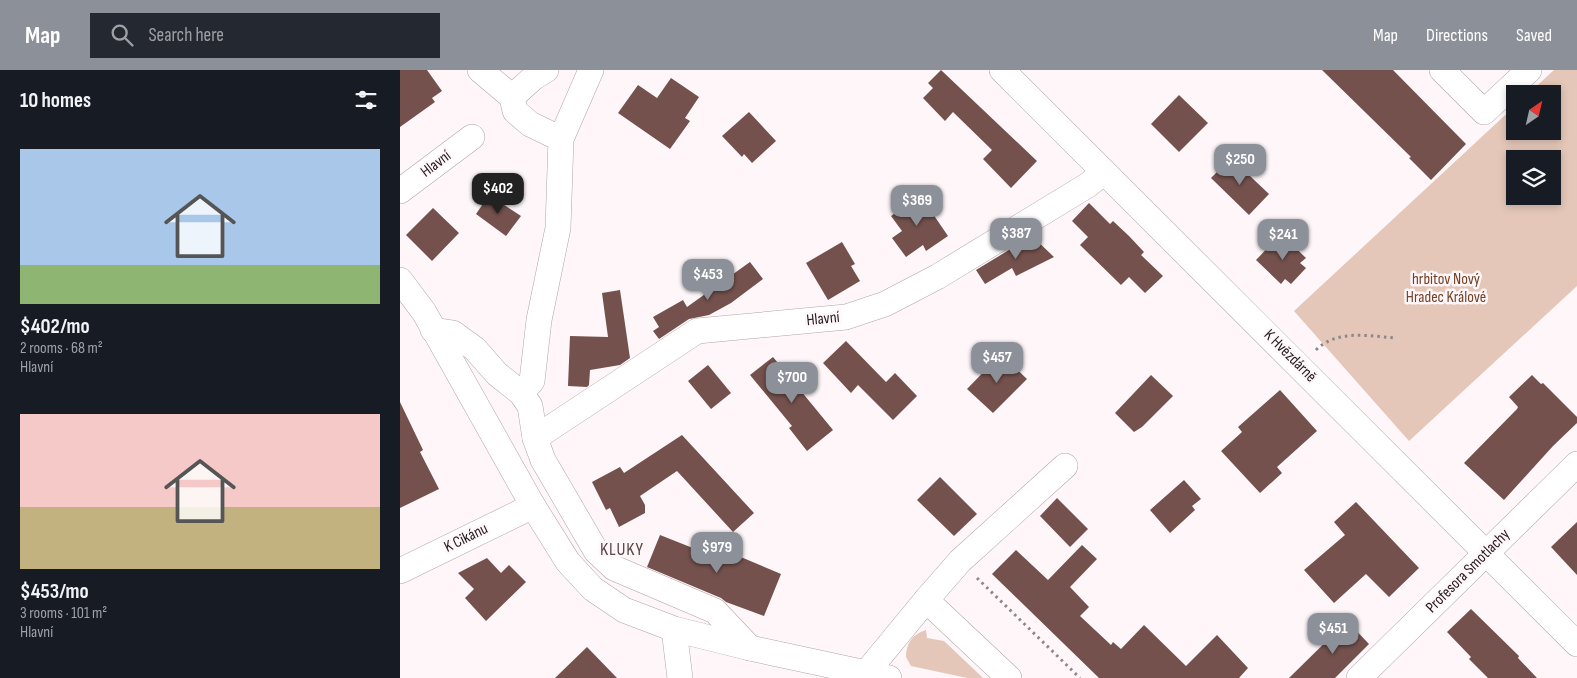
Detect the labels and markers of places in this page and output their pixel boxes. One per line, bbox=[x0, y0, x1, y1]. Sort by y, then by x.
pin: $250 bbox=[1210, 144, 1270, 186]
pin: $402 bbox=[468, 172, 528, 215]
pin: $369 bbox=[887, 184, 947, 227]
pin: $387 bbox=[986, 218, 1046, 260]
pin: $241 bbox=[1253, 218, 1313, 261]
pin: $453 bbox=[678, 258, 738, 301]
pin: $457 bbox=[967, 342, 1027, 384]
pin: $700 bbox=[762, 362, 822, 404]
pin: $979 bbox=[687, 532, 747, 574]
pin: $451 bbox=[1303, 612, 1363, 655]

